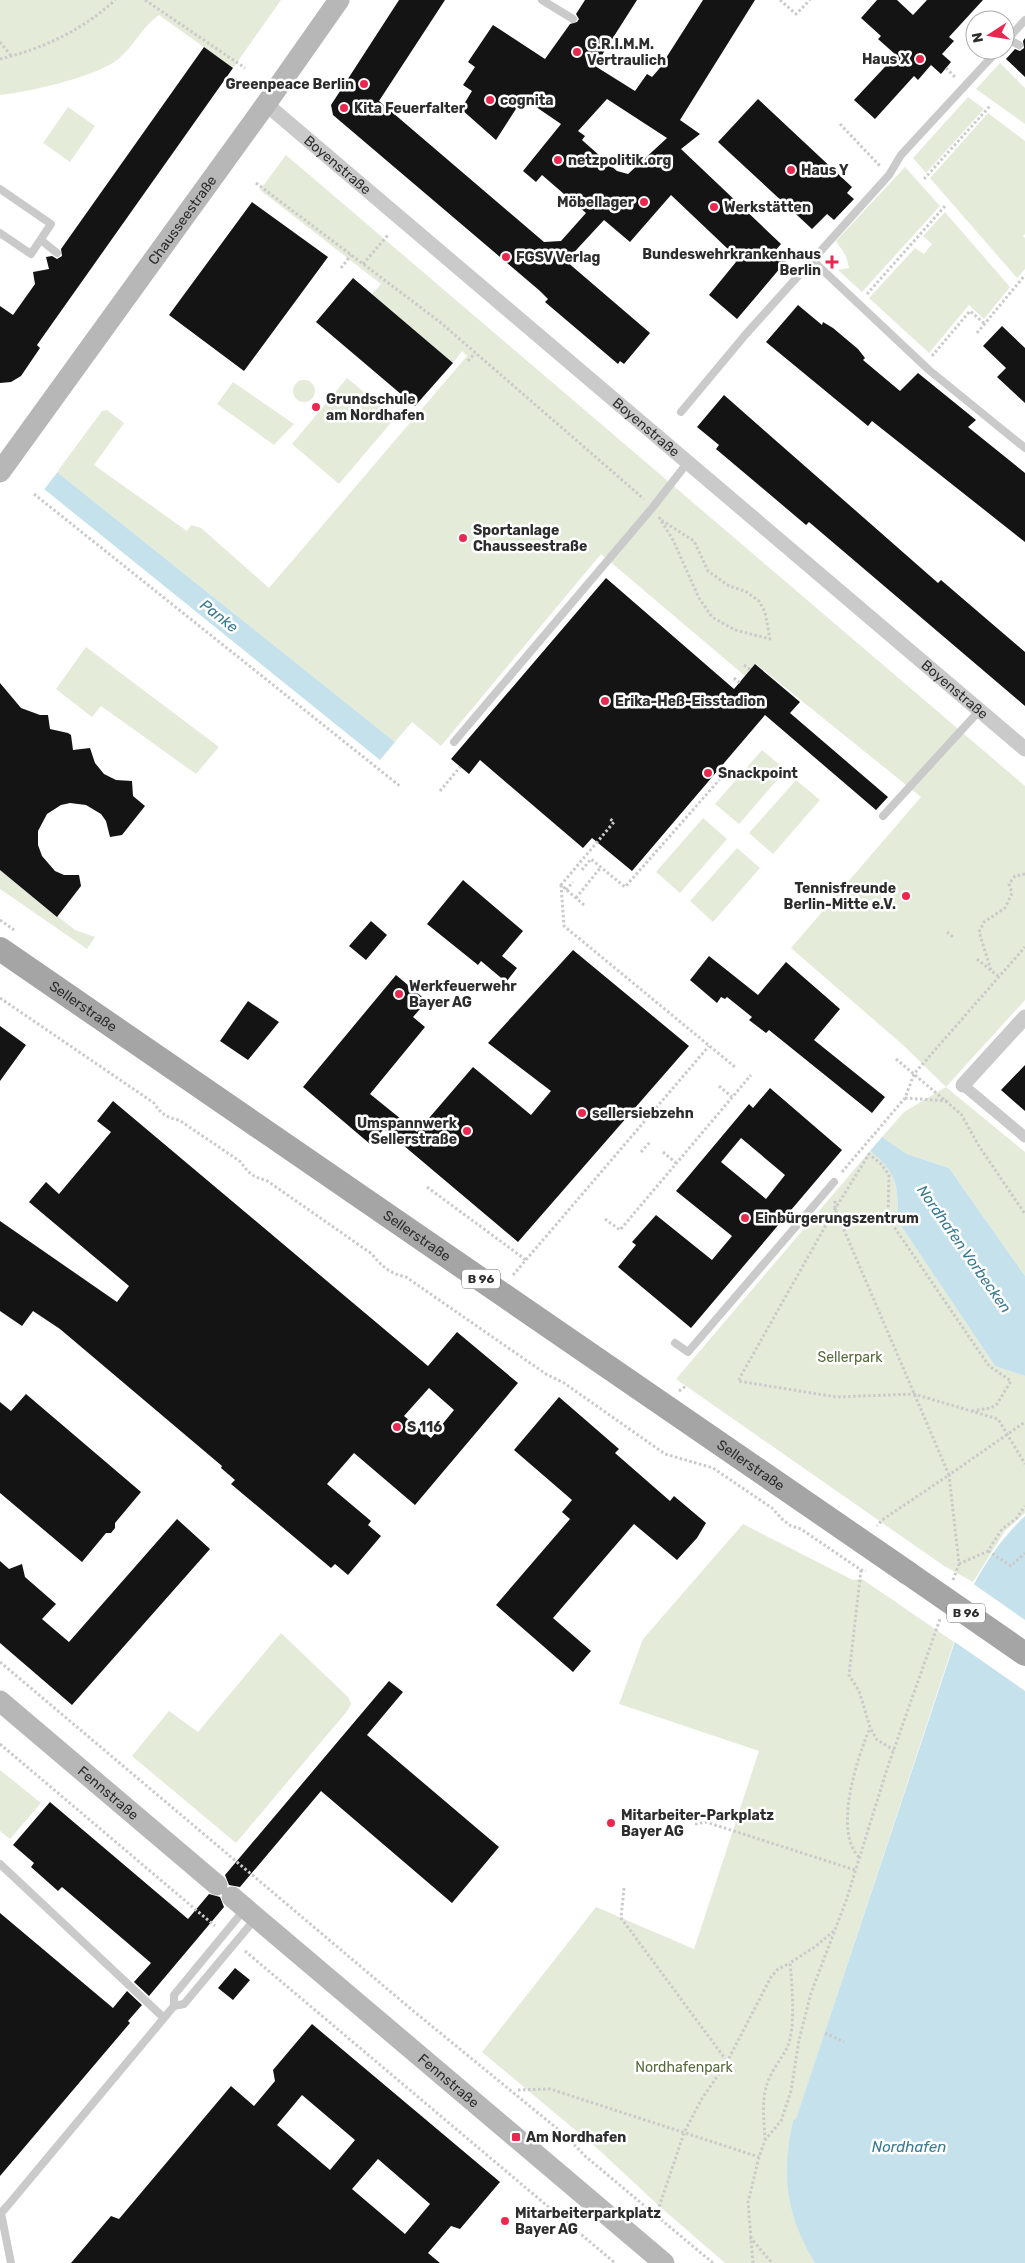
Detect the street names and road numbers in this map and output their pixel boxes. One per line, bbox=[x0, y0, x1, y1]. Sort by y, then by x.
street label: Boyenstraße bbox=[300, 132, 374, 199]
street label: Chausseestraße bbox=[145, 172, 221, 268]
street label: Boyenstraße bbox=[609, 394, 683, 461]
street label: Boyenstraße bbox=[918, 657, 992, 723]
street label: Sellerstraße bbox=[46, 977, 120, 1036]
street label: Sellerstraße bbox=[380, 1207, 454, 1265]
road number: B 96 bbox=[462, 1270, 500, 1288]
street label: Sellerstraße bbox=[713, 1436, 788, 1495]
road number: B 96 bbox=[947, 1604, 985, 1622]
street label: Fennstraße bbox=[74, 1763, 142, 1824]
street label: Fennstraße bbox=[414, 2050, 482, 2112]

